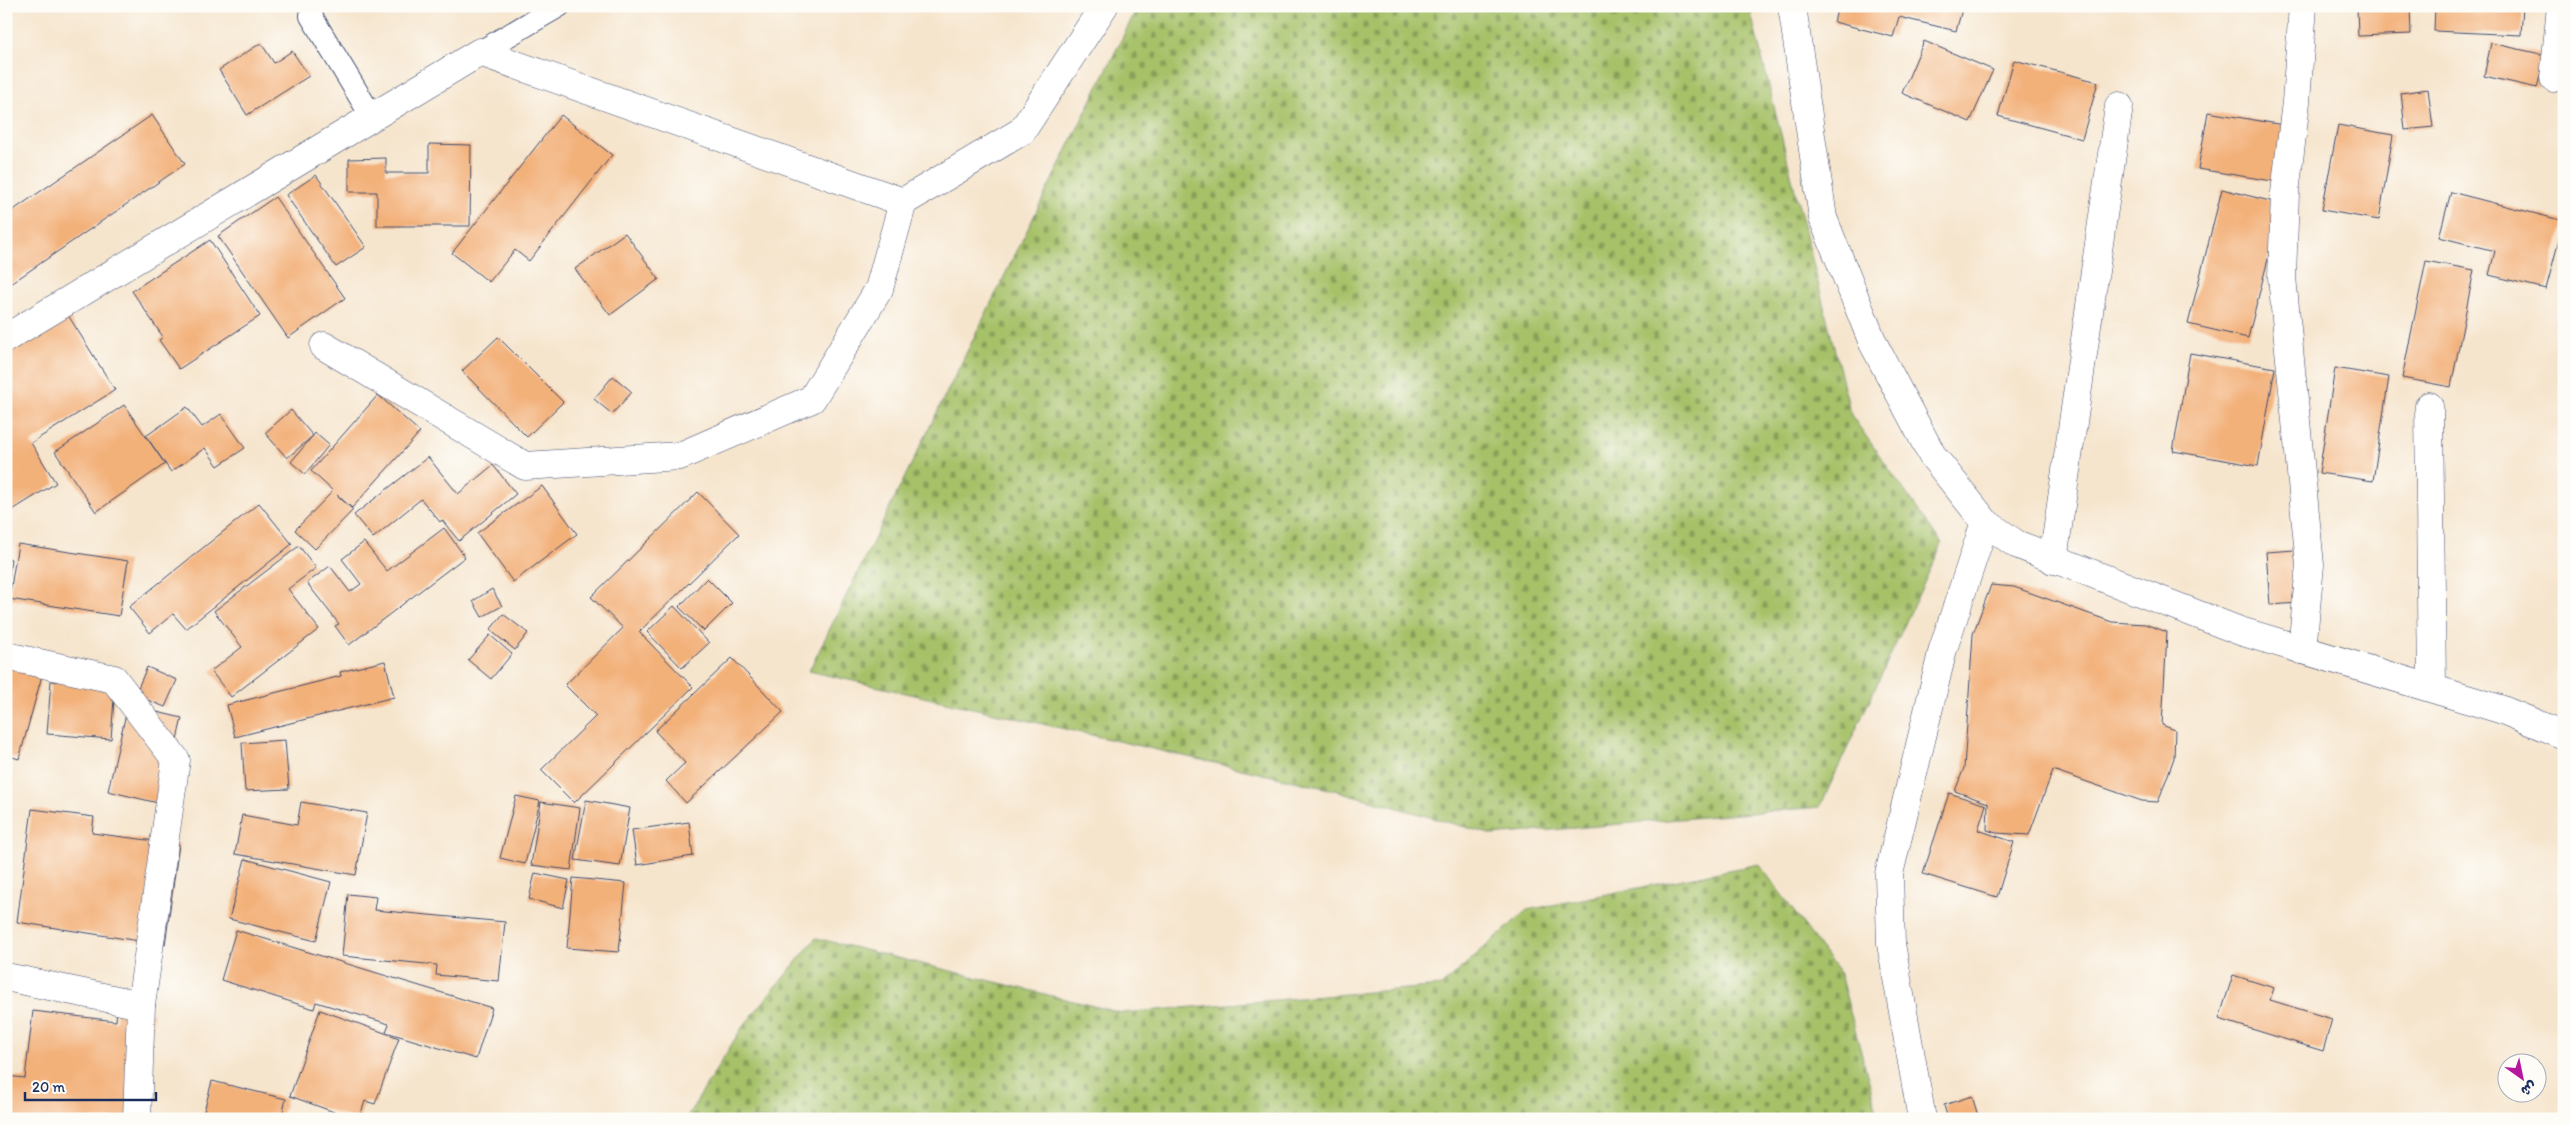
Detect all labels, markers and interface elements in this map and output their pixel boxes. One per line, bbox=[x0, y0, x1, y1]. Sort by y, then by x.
north arrow bbox=[2498, 1052, 2548, 1102]
scale bar bbox=[25, 1070, 156, 1102]
text: ش bbox=[2518, 1077, 2540, 1100]
text: 20 m bbox=[32, 1078, 66, 1096]

